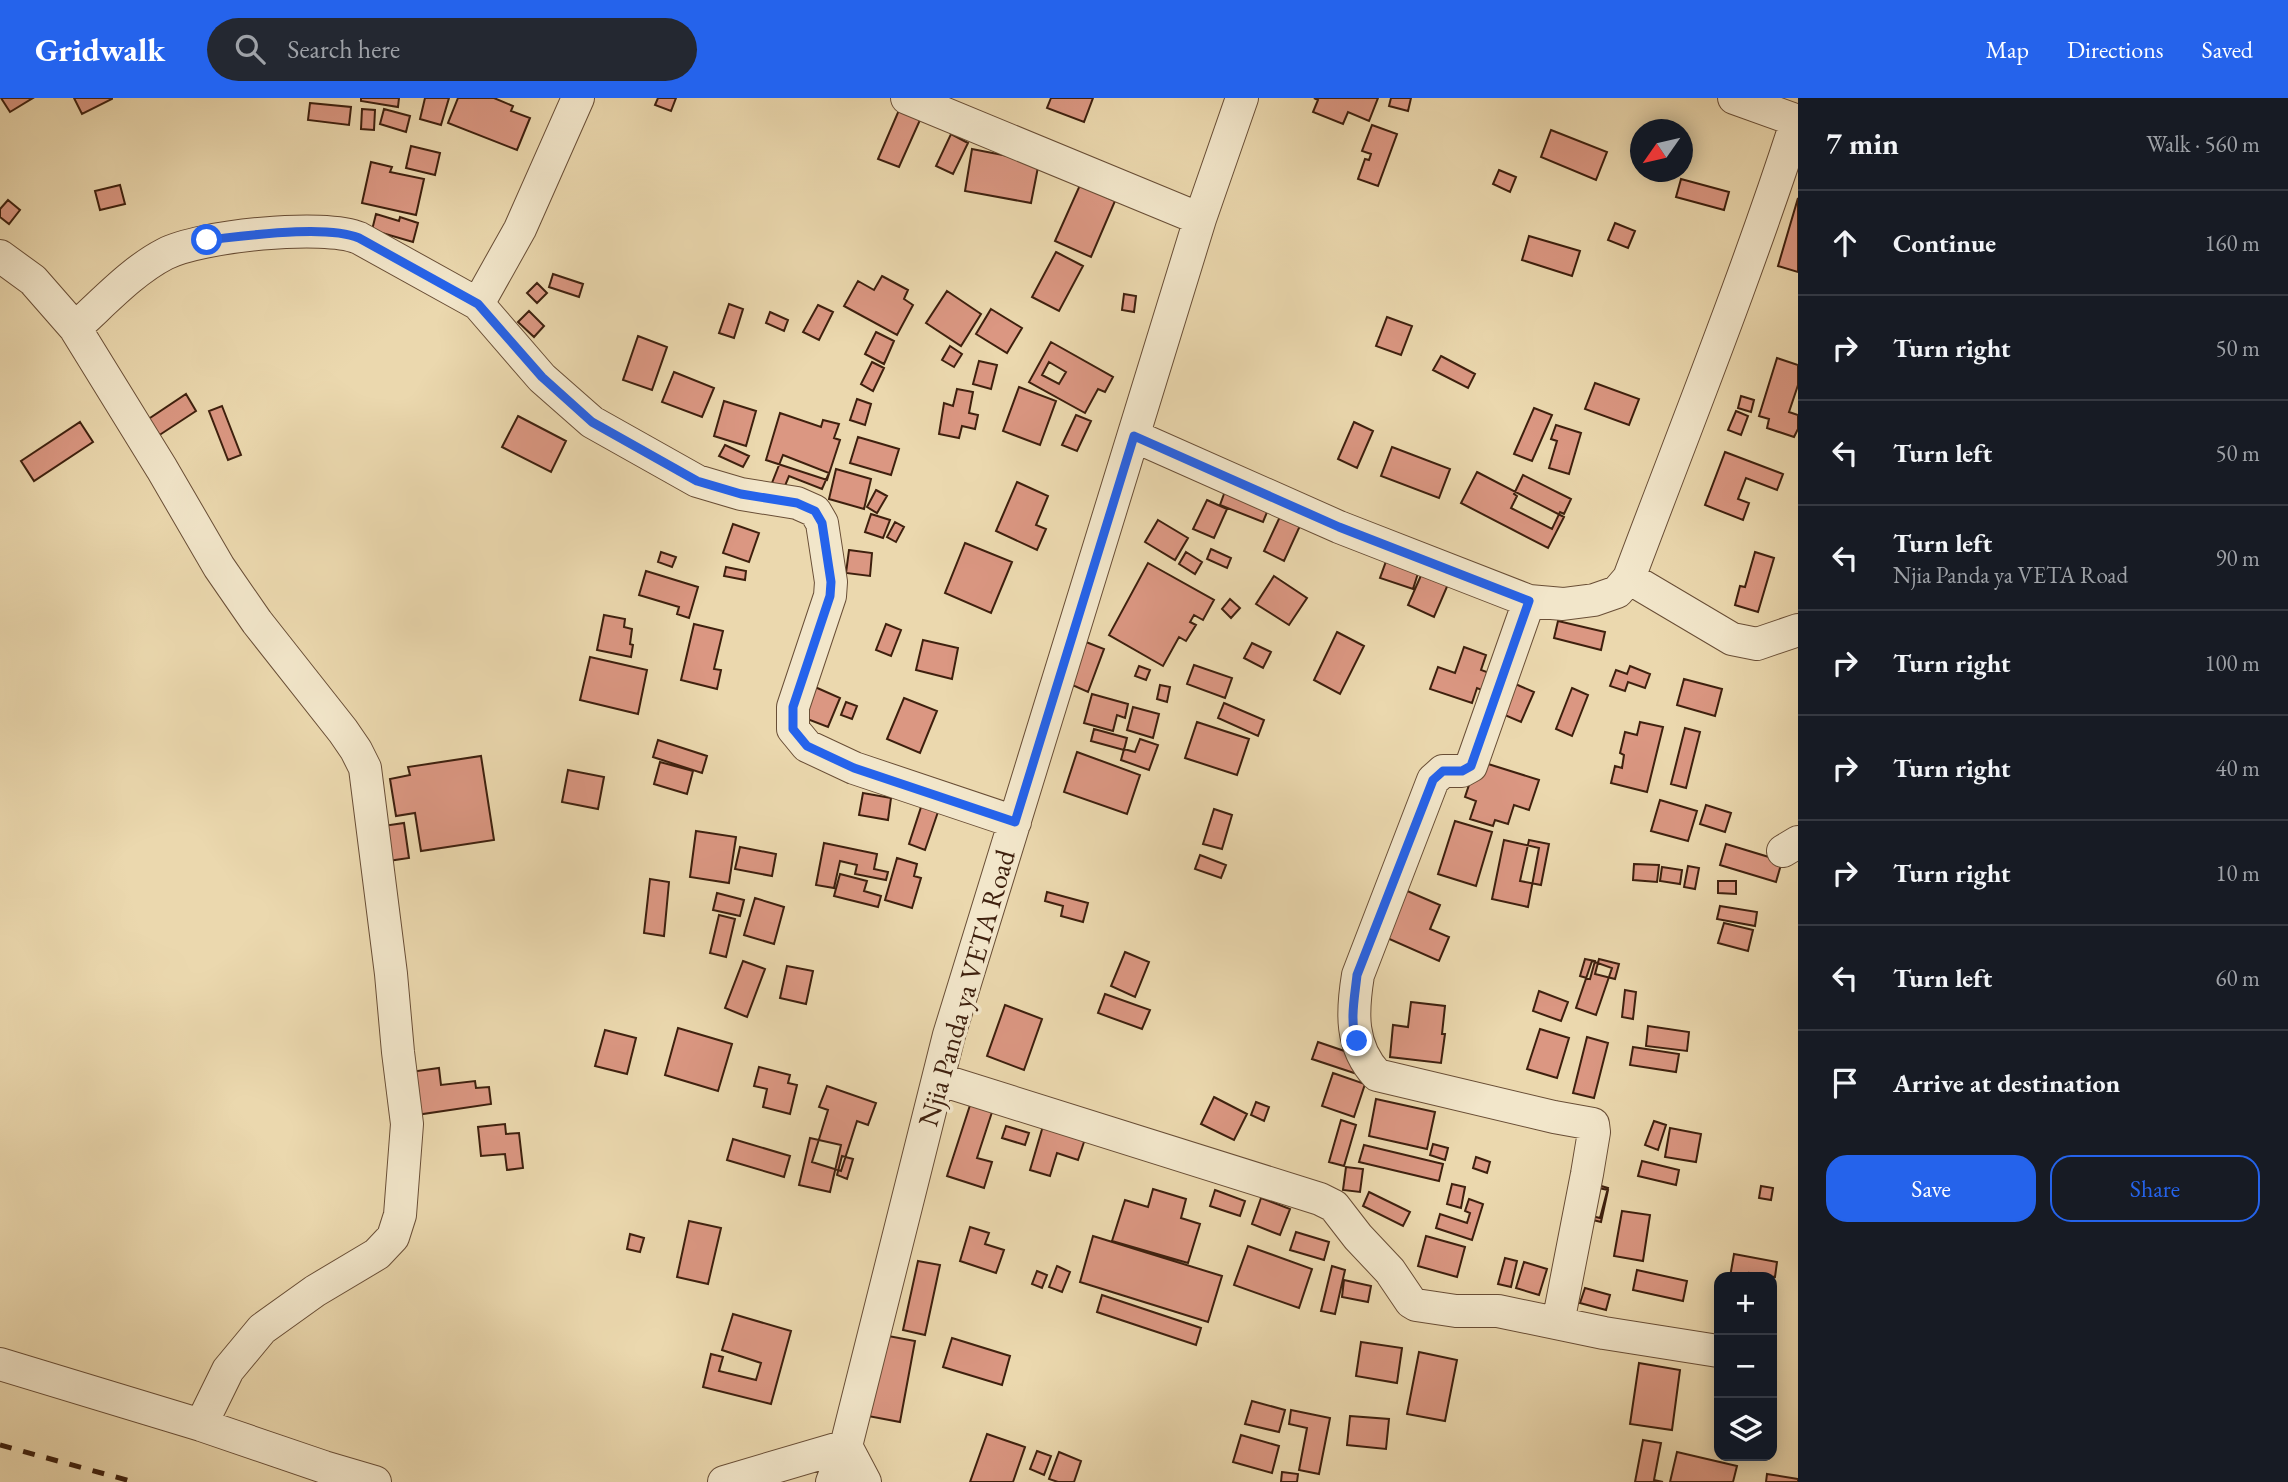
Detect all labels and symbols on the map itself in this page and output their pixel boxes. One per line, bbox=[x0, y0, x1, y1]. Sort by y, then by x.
north arrow bbox=[1630, 119, 1693, 182]
route start bbox=[191, 224, 222, 255]
street label: Njia Panda ya VETA Road bbox=[909, 845, 1023, 1131]
route end bbox=[1341, 1025, 1372, 1056]

